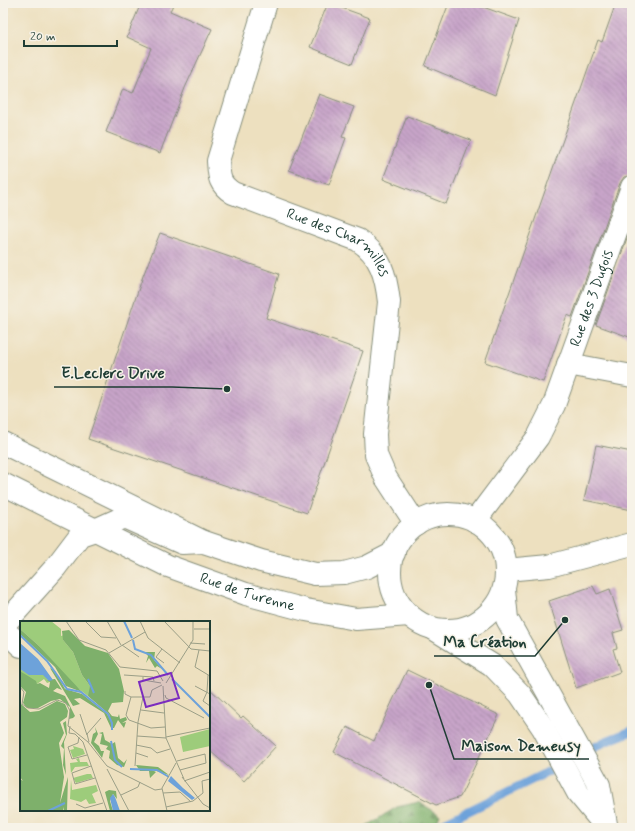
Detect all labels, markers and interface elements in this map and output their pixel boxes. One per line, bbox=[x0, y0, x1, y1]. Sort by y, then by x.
scale bar bbox=[24, 22, 117, 48]
text: 20 m bbox=[30, 29, 56, 45]
street label: Rue des Charmilles bbox=[283, 204, 394, 279]
street label: Rue des 3 Dugois bbox=[566, 247, 619, 349]
callout: E.Leclerc Drive bbox=[54, 359, 172, 387]
text: E.Leclerc Drive bbox=[61, 363, 165, 384]
street label: Rue de Turenne bbox=[197, 568, 297, 617]
inset map bbox=[20, 621, 210, 811]
callout: Ma Création bbox=[434, 628, 535, 656]
text: Ma Création bbox=[443, 632, 527, 653]
callout: Maison Demeusy bbox=[454, 731, 589, 759]
text: Maison Demeusy bbox=[461, 736, 581, 757]

